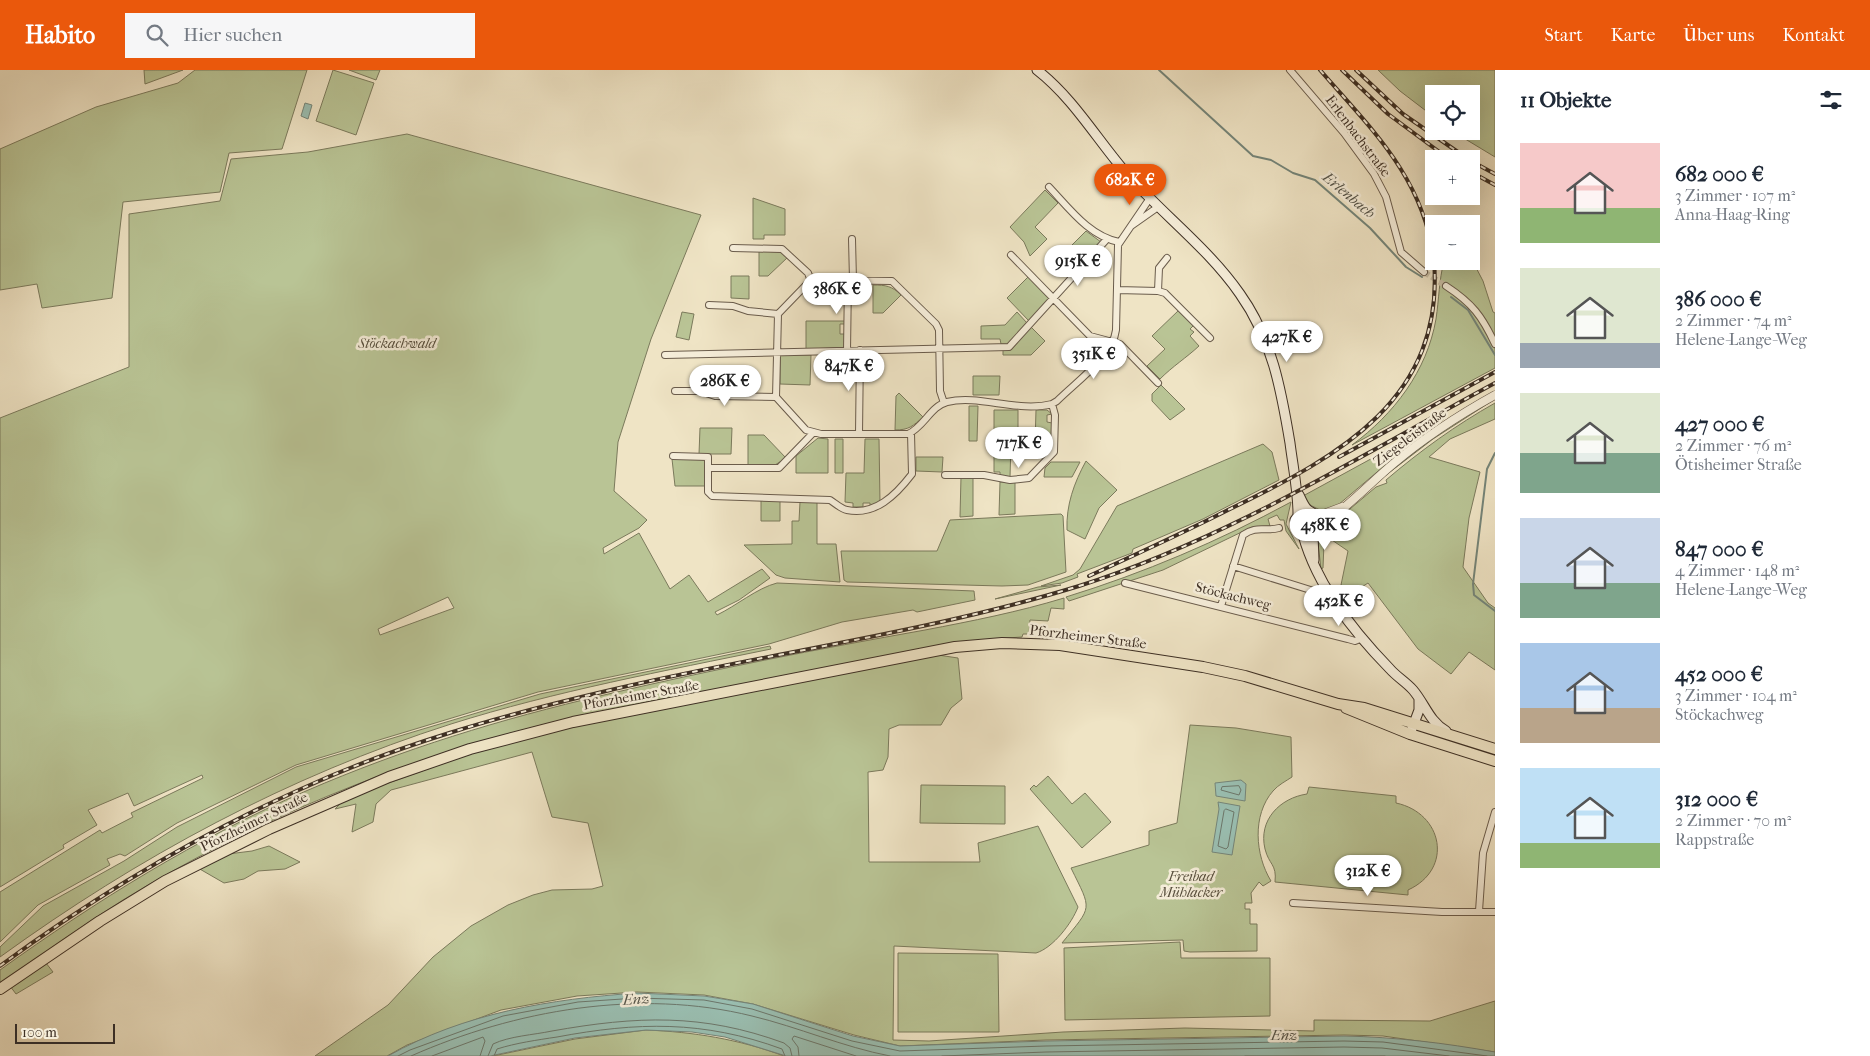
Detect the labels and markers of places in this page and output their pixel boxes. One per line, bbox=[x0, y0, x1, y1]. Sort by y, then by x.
pin: 682K € bbox=[1089, 164, 1171, 206]
pin: 915K € bbox=[1037, 244, 1119, 287]
pin: 386K € bbox=[796, 272, 878, 315]
pin: 427K € bbox=[1246, 320, 1328, 363]
pin: 351K € bbox=[1053, 338, 1135, 380]
pin: 847K € bbox=[808, 350, 890, 392]
pin: 286K € bbox=[684, 364, 766, 407]
pin: 717K € bbox=[978, 426, 1060, 469]
pin: 458K € bbox=[1284, 508, 1366, 551]
pin: 452K € bbox=[1298, 584, 1380, 627]
pin: 312K € bbox=[1327, 854, 1409, 897]

